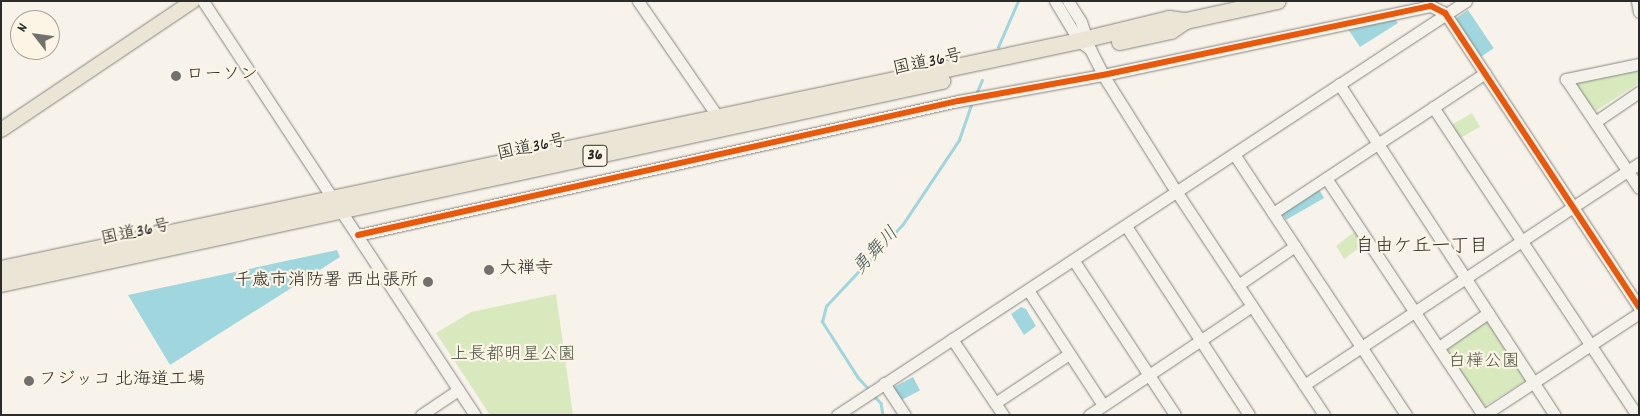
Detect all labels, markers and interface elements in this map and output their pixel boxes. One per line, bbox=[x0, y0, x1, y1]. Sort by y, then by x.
north arrow bbox=[10, 10, 60, 60]
text: N bbox=[12, 20, 33, 36]
street label: 国道36号 bbox=[891, 46, 965, 82]
place label: ローソン bbox=[186, 65, 258, 87]
marker: ローソン bbox=[170, 70, 182, 82]
street label: 国道36号 bbox=[495, 131, 569, 167]
road number: 36 bbox=[582, 142, 608, 170]
street label: 国道36号 bbox=[99, 216, 173, 252]
water label: 勇舞川 bbox=[849, 223, 905, 281]
district label: 自由ケ丘一丁目 bbox=[1356, 237, 1488, 259]
place label: 大禅寺 bbox=[499, 259, 553, 281]
marker: 大禅寺 bbox=[483, 264, 495, 276]
place label: 千歳市消防署 西出張所 bbox=[234, 271, 418, 293]
marker: 千歳市消防署 西出張所 bbox=[422, 276, 434, 288]
park label: 上長都明星公園 bbox=[450, 345, 576, 367]
park label: 白樺公園 bbox=[1448, 352, 1520, 374]
place label: フジッコ 北海道工場 bbox=[39, 370, 205, 392]
marker: フジッコ 北海道工場 bbox=[23, 375, 35, 387]

